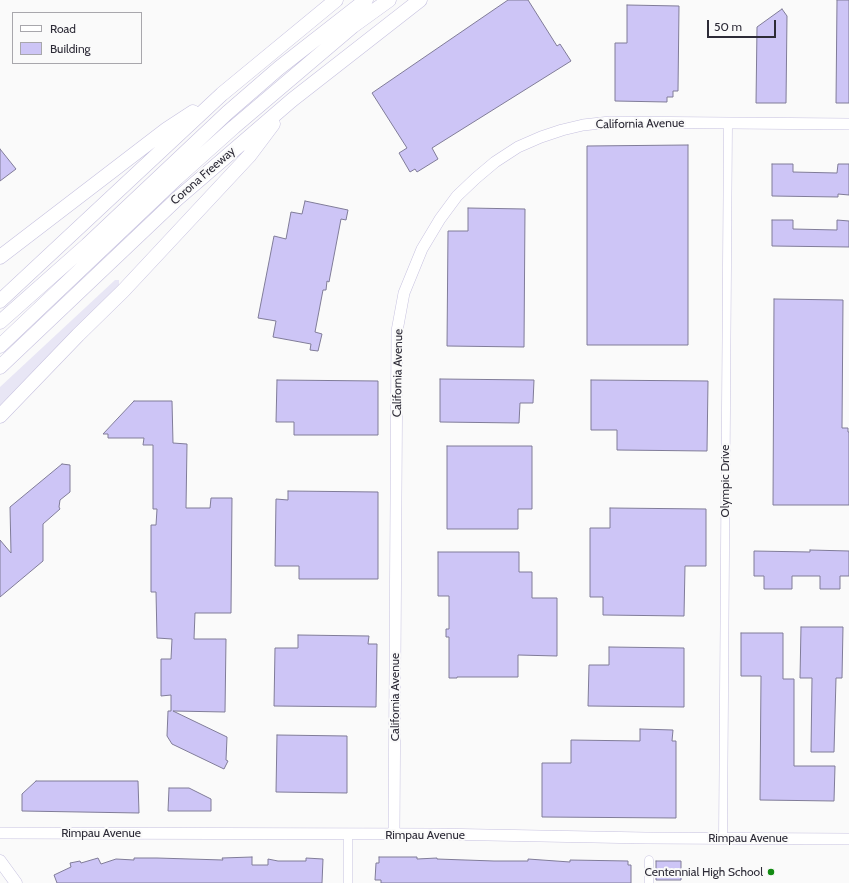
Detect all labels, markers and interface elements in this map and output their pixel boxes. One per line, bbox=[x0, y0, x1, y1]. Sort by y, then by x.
legend bbox=[12, 12, 142, 64]
scale bar bbox=[709, 12, 778, 38]
text: 50 m bbox=[714, 19, 742, 34]
text: Road bbox=[50, 21, 76, 36]
text: Building bbox=[50, 41, 91, 56]
street label: California Avenue bbox=[596, 116, 684, 132]
street label: Corona Freeway bbox=[168, 144, 238, 208]
street label: California Avenue bbox=[390, 329, 406, 417]
street label: Olympic Drive bbox=[718, 445, 732, 517]
street label: California Avenue bbox=[388, 653, 402, 741]
street label: Rimpau Avenue bbox=[61, 826, 141, 840]
street label: Rimpau Avenue bbox=[385, 828, 465, 842]
street label: Rimpau Avenue bbox=[708, 831, 788, 845]
place label: Centennial High School bbox=[645, 865, 763, 879]
marker: Centennial High School bbox=[766, 867, 776, 877]

